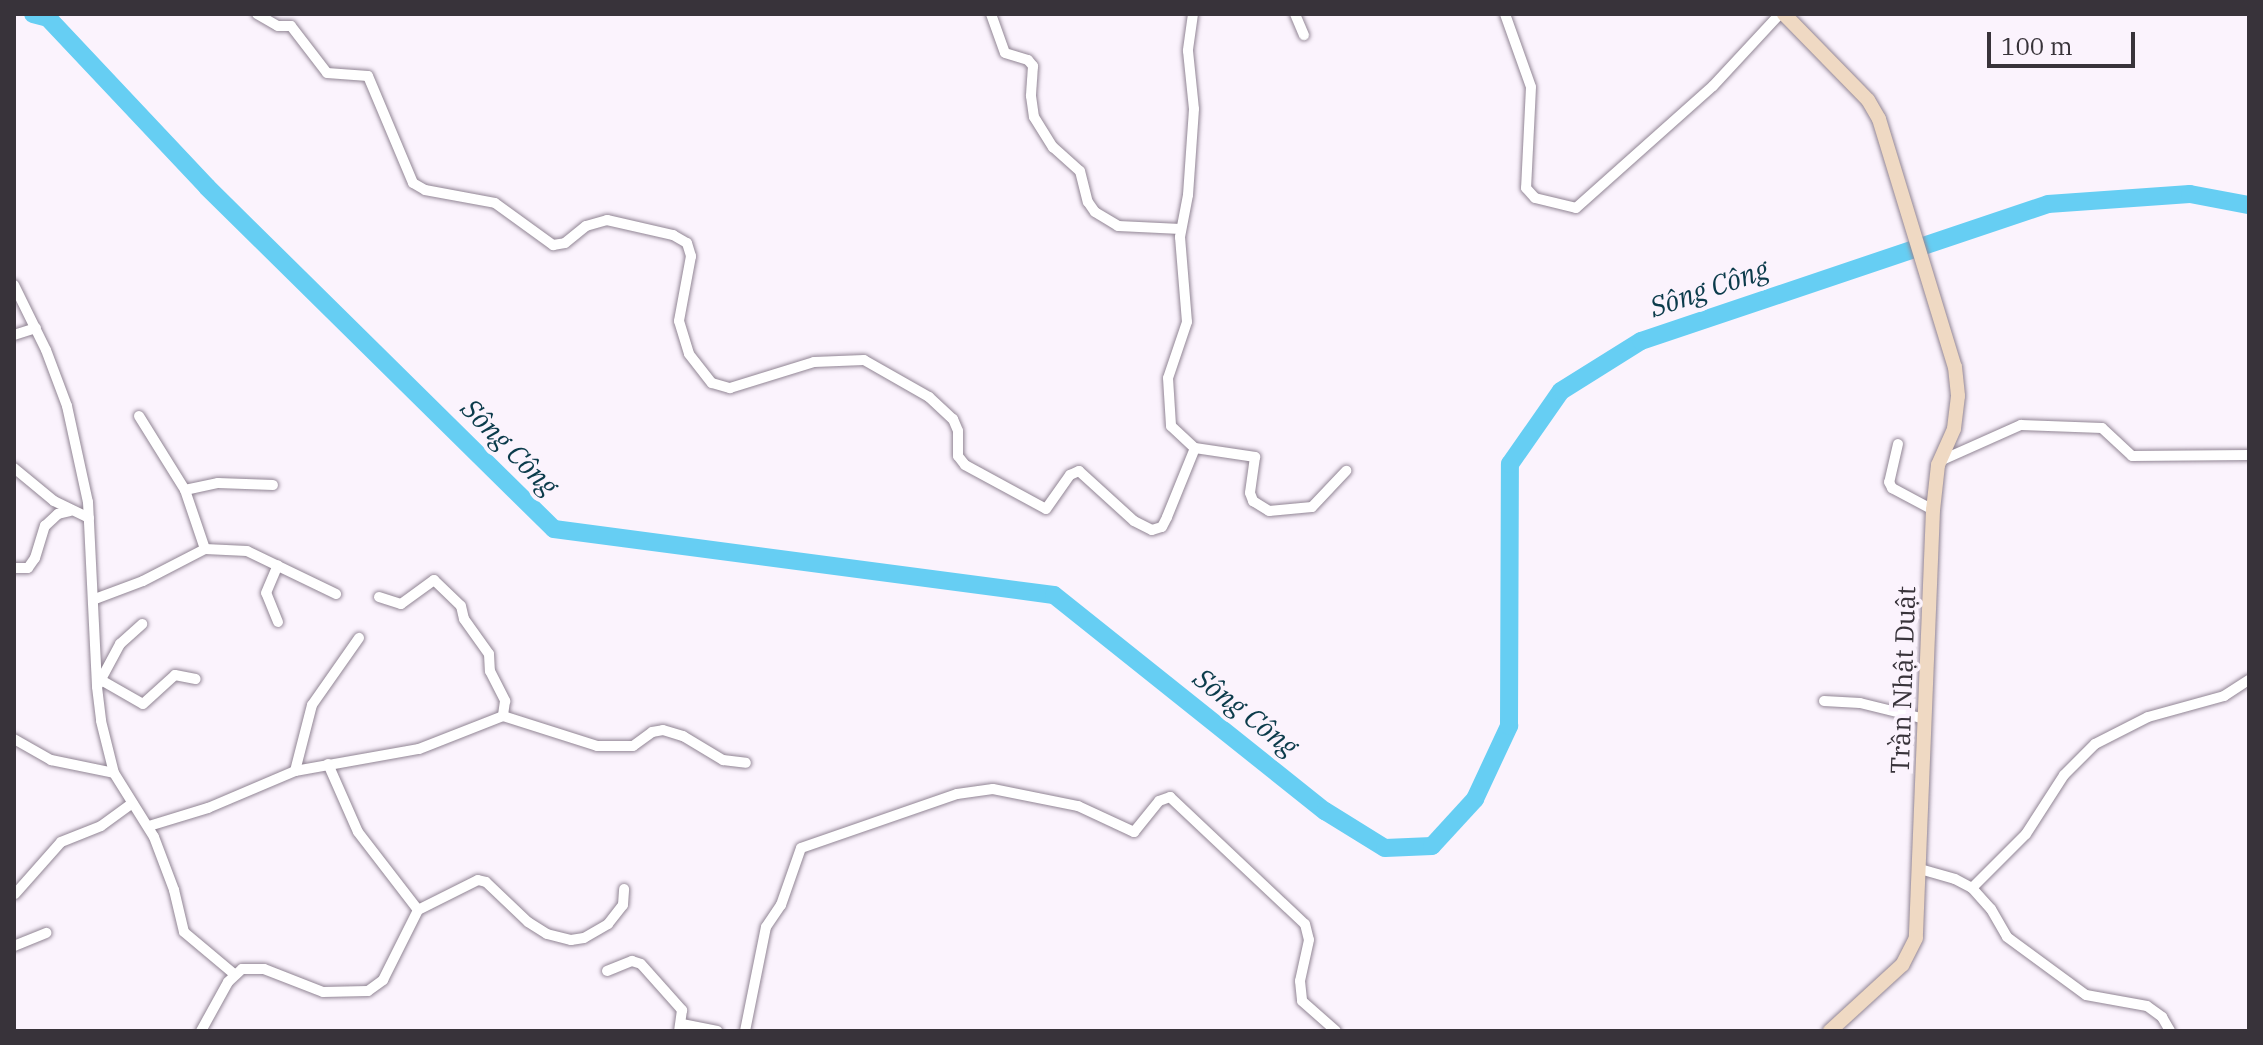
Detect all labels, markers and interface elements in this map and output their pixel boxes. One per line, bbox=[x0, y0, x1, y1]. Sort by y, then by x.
scale bar bbox=[1991, 16, 2139, 66]
text: 100 m bbox=[2001, 30, 2073, 62]
water label: Sông Công bbox=[1645, 252, 1773, 324]
water label: Sông Công bbox=[454, 391, 566, 503]
street label: Trần Nhật Duật bbox=[1884, 585, 1922, 775]
water label: Sông Công bbox=[1187, 661, 1305, 763]

